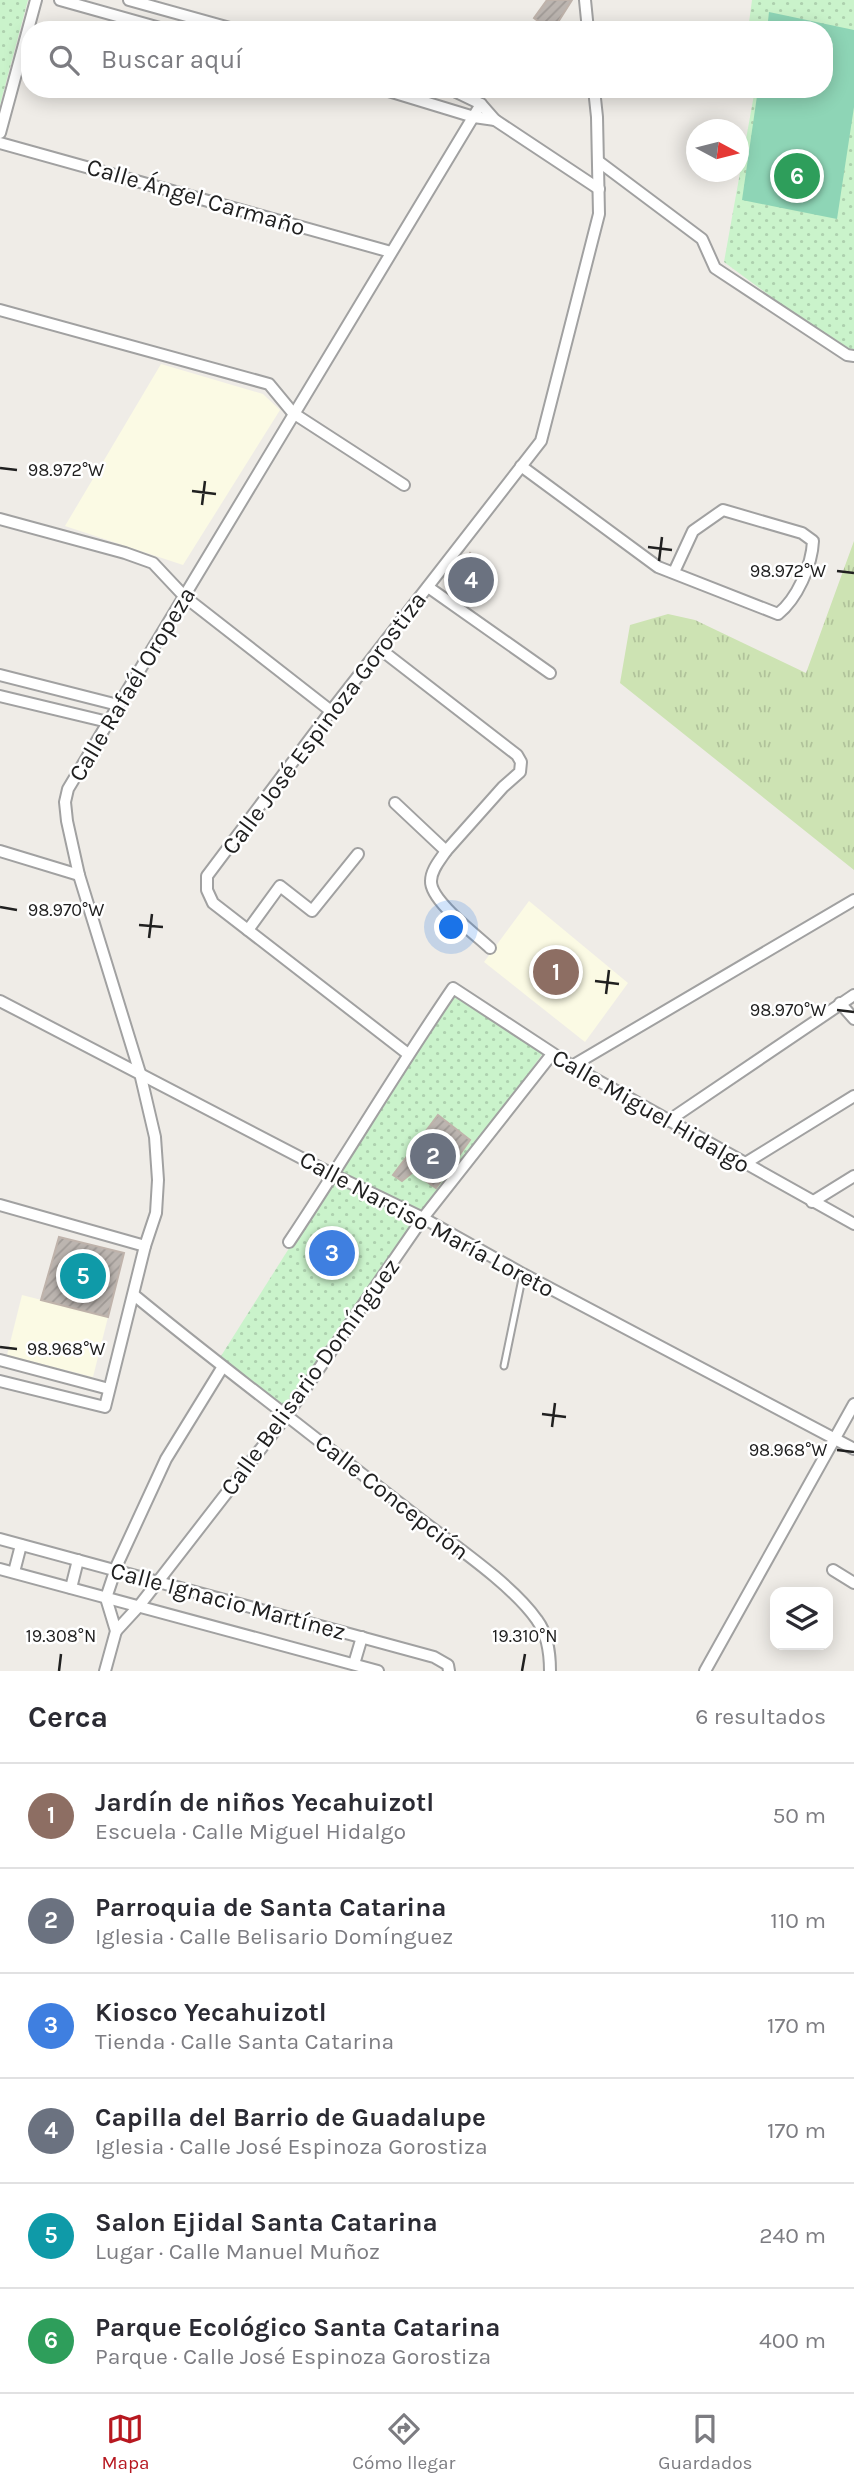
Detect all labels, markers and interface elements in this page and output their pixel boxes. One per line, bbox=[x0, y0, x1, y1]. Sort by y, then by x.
search box bbox=[21, 21, 833, 98]
icon: search bbox=[45, 41, 83, 79]
text: Buscar aquí bbox=[101, 44, 243, 75]
north arrow bbox=[686, 119, 749, 182]
pin: 6 bbox=[774, 150, 820, 202]
street label: Calle Ángel Carmaño bbox=[84, 151, 309, 242]
text: 98.972°W bbox=[28, 459, 104, 481]
pin: 4 bbox=[448, 554, 494, 606]
text: 98.972°W bbox=[750, 560, 826, 582]
street label: Calle Rafaél Oropeza bbox=[63, 582, 201, 786]
street label: Calle José Espinoza Gorostiza bbox=[216, 586, 432, 860]
text: 98.970°W bbox=[28, 899, 104, 921]
your location bbox=[434, 910, 468, 944]
pin: 1 bbox=[533, 946, 579, 998]
text: 98.970°W bbox=[750, 999, 826, 1021]
street label: Calle Miguel Hidalgo bbox=[547, 1043, 755, 1179]
pin: 2 bbox=[410, 1130, 456, 1182]
street label: Calle Narciso María Loreto bbox=[295, 1145, 559, 1303]
pin: 3 bbox=[309, 1227, 355, 1279]
pin: 5 bbox=[60, 1250, 106, 1302]
street label: Calle Belisario Domínguez bbox=[215, 1253, 405, 1501]
text: 98.968°W bbox=[27, 1338, 105, 1360]
street label: Calle Concepción bbox=[309, 1428, 475, 1566]
text: 98.968°W bbox=[749, 1439, 827, 1461]
street label: Calle Ignacio Martínez bbox=[107, 1556, 349, 1646]
map controls bbox=[770, 1587, 833, 1650]
button: layers bbox=[770, 1587, 833, 1650]
text: 19.308°N bbox=[26, 1625, 96, 1647]
text: 19.310°N bbox=[492, 1625, 558, 1647]
text: Cerca bbox=[28, 1699, 108, 1735]
text: 6 resultados bbox=[695, 1703, 826, 1730]
text: Jardín de niños Yecahuizotl bbox=[95, 1787, 434, 1818]
text: 1 bbox=[47, 1802, 55, 1829]
text: 50 m bbox=[772, 1802, 826, 1829]
text: Escuela · Calle Miguel Hidalgo bbox=[95, 1818, 406, 1845]
text: Parroquia de Santa Catarina bbox=[95, 1892, 447, 1923]
text: 2 bbox=[44, 1907, 58, 1934]
text: 110 m bbox=[770, 1907, 826, 1934]
text: Iglesia · Calle Belisario Domínguez bbox=[95, 1923, 453, 1950]
text: Kiosco Yecahuizotl bbox=[95, 1997, 327, 2028]
text: 3 bbox=[44, 2012, 58, 2039]
text: 170 m bbox=[767, 2012, 826, 2039]
text: Tienda · Calle Santa Catarina bbox=[95, 2028, 394, 2055]
text: Capilla del Barrio de Guadalupe bbox=[95, 2102, 486, 2133]
text: 4 bbox=[44, 2117, 58, 2144]
text: 170 m bbox=[767, 2117, 826, 2144]
text: Iglesia · Calle José Espinoza Gorostiza bbox=[95, 2133, 488, 2160]
text: Salon Ejidal Santa Catarina bbox=[95, 2207, 438, 2238]
text: 5 bbox=[44, 2222, 58, 2249]
text: 240 m bbox=[759, 2222, 826, 2249]
text: Lugar · Calle Manuel Muñoz bbox=[95, 2238, 380, 2265]
text: Parque Ecológico Santa Catarina bbox=[95, 2312, 500, 2343]
text: 6 bbox=[44, 2327, 58, 2354]
text: 400 m bbox=[759, 2327, 826, 2354]
text: Parque · Calle José Espinoza Gorostiza bbox=[95, 2343, 491, 2370]
tab: Mapa bbox=[101, 2410, 150, 2474]
tab: Cómo llegar bbox=[352, 2410, 455, 2474]
tab: Guardados bbox=[658, 2410, 753, 2474]

